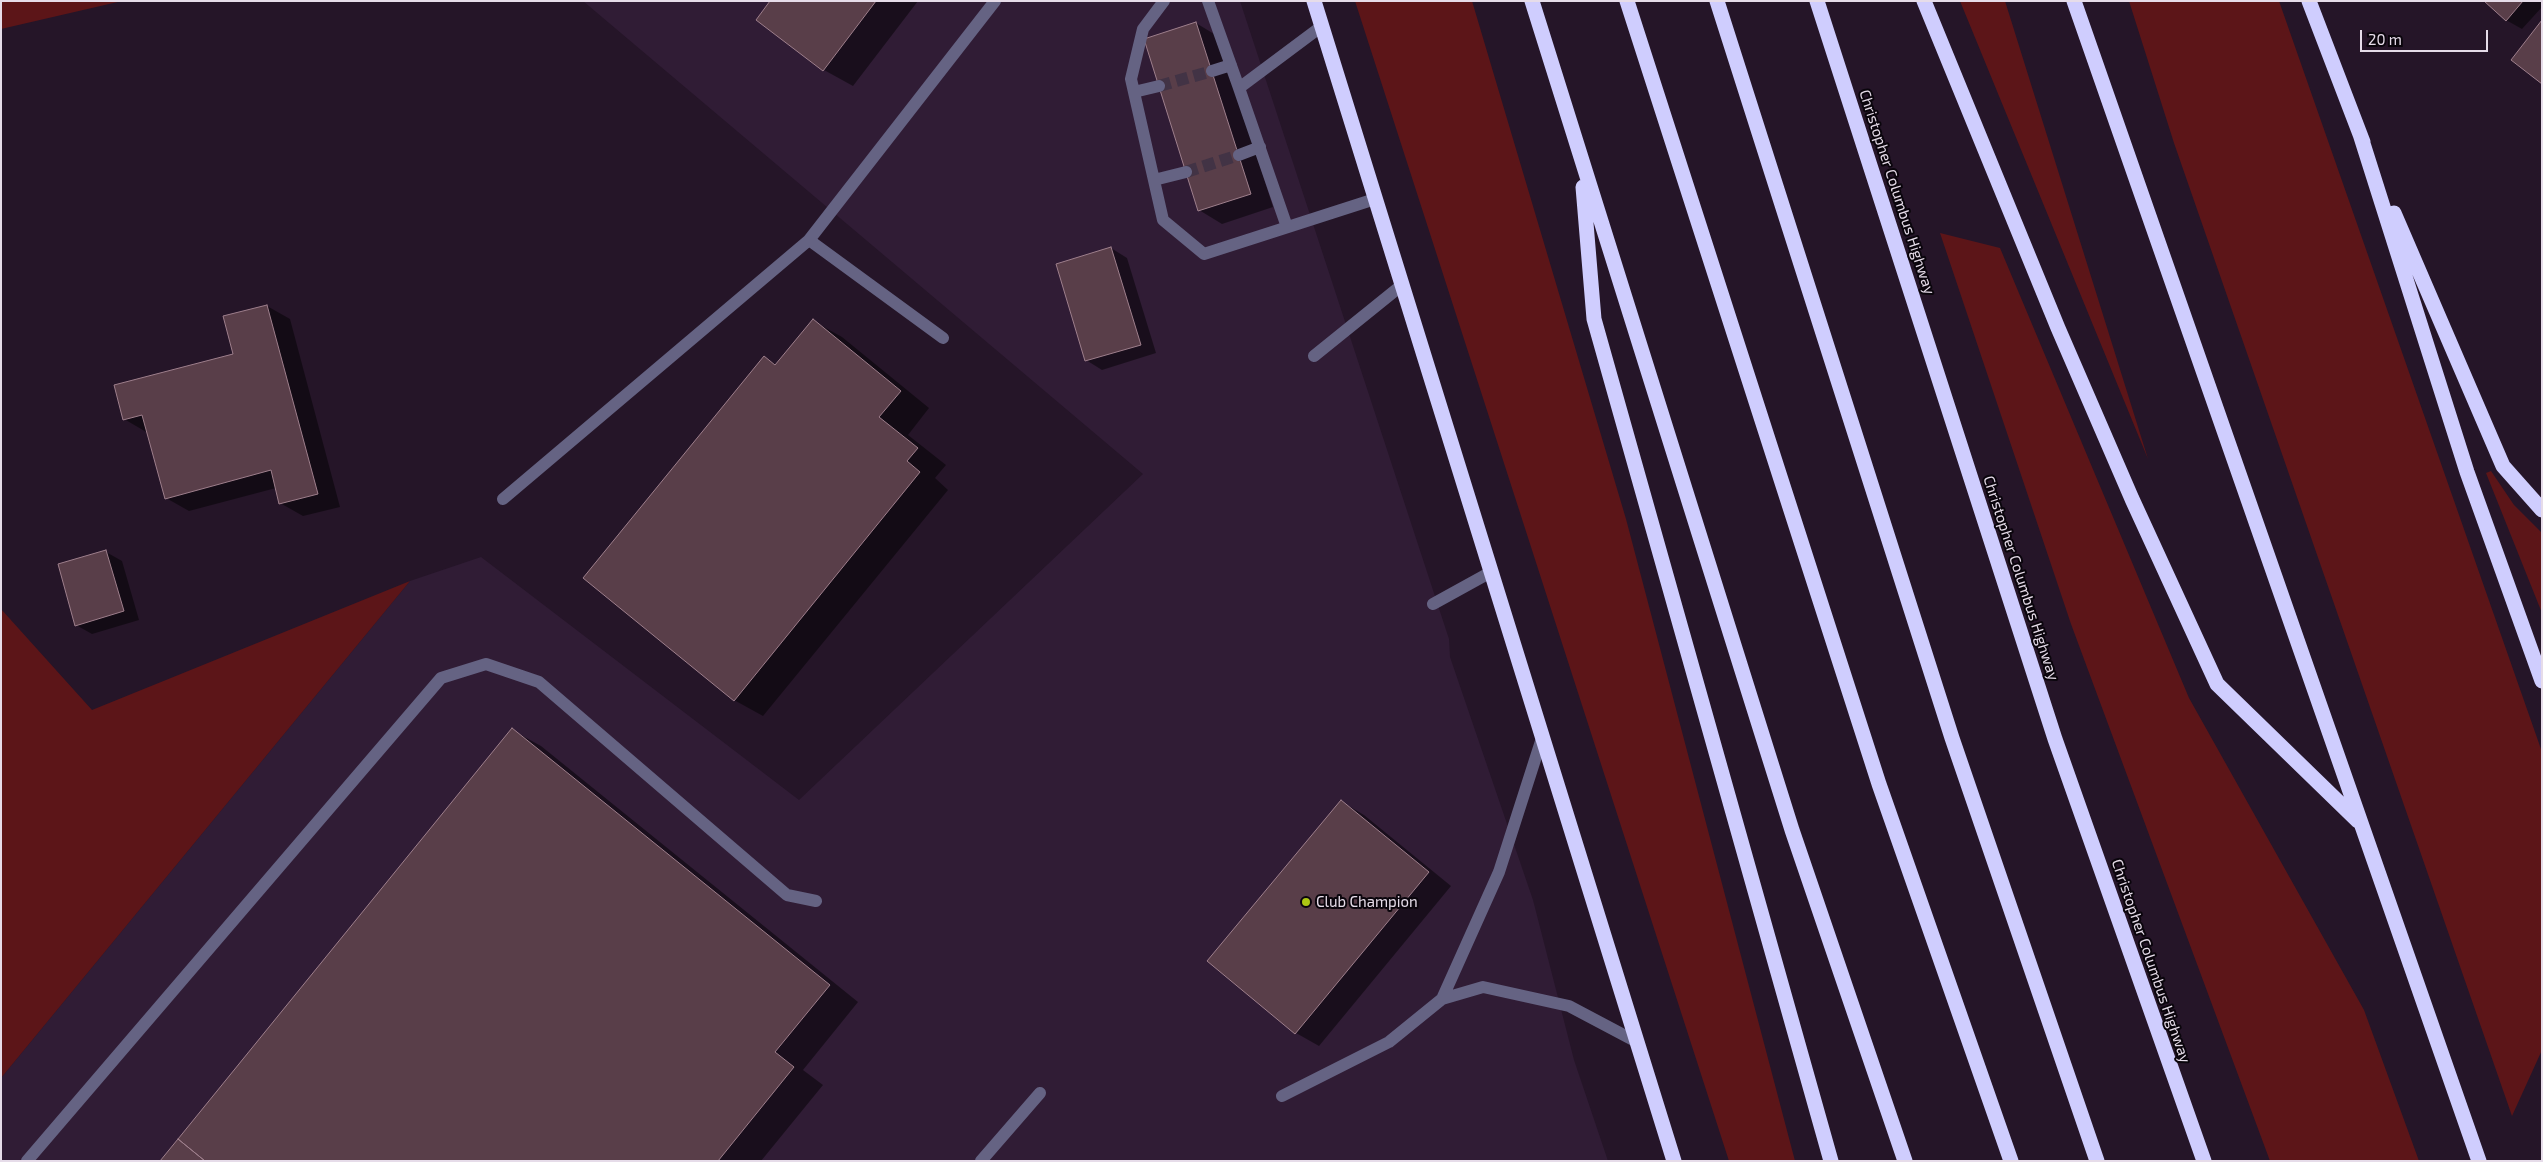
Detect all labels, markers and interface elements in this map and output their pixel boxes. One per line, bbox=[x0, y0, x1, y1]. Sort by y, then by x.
scale bar bbox=[2363, 20, 2490, 52]
text: 20 m bbox=[2368, 30, 2402, 48]
street label: Christopher Columbus Highway bbox=[1855, 87, 1939, 297]
street label: Christopher Columbus Highway bbox=[1979, 473, 2063, 683]
street label: Christopher Columbus Highway bbox=[2108, 857, 2194, 1065]
place label: Club Champion bbox=[1316, 893, 1418, 911]
marker: Club Champion bbox=[1300, 896, 1312, 908]

